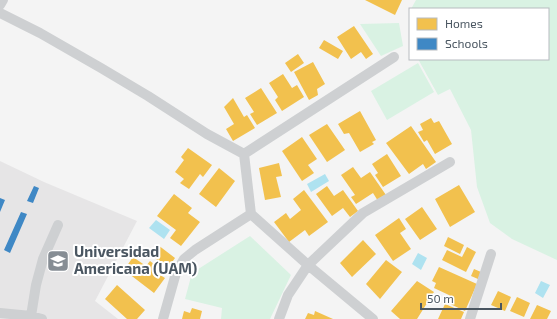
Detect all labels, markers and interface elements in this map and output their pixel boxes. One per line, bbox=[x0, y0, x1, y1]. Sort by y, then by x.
legend bbox=[409, 8, 549, 60]
text: Homes bbox=[445, 16, 483, 30]
text: Schools bbox=[445, 36, 488, 50]
place label: Universidad Americana (UAM) bbox=[74, 242, 197, 277]
school or university icon: Universidad Americana (UAM) bbox=[45, 248, 71, 274]
scale bar bbox=[421, 285, 501, 311]
text: 50 m bbox=[427, 291, 454, 305]

